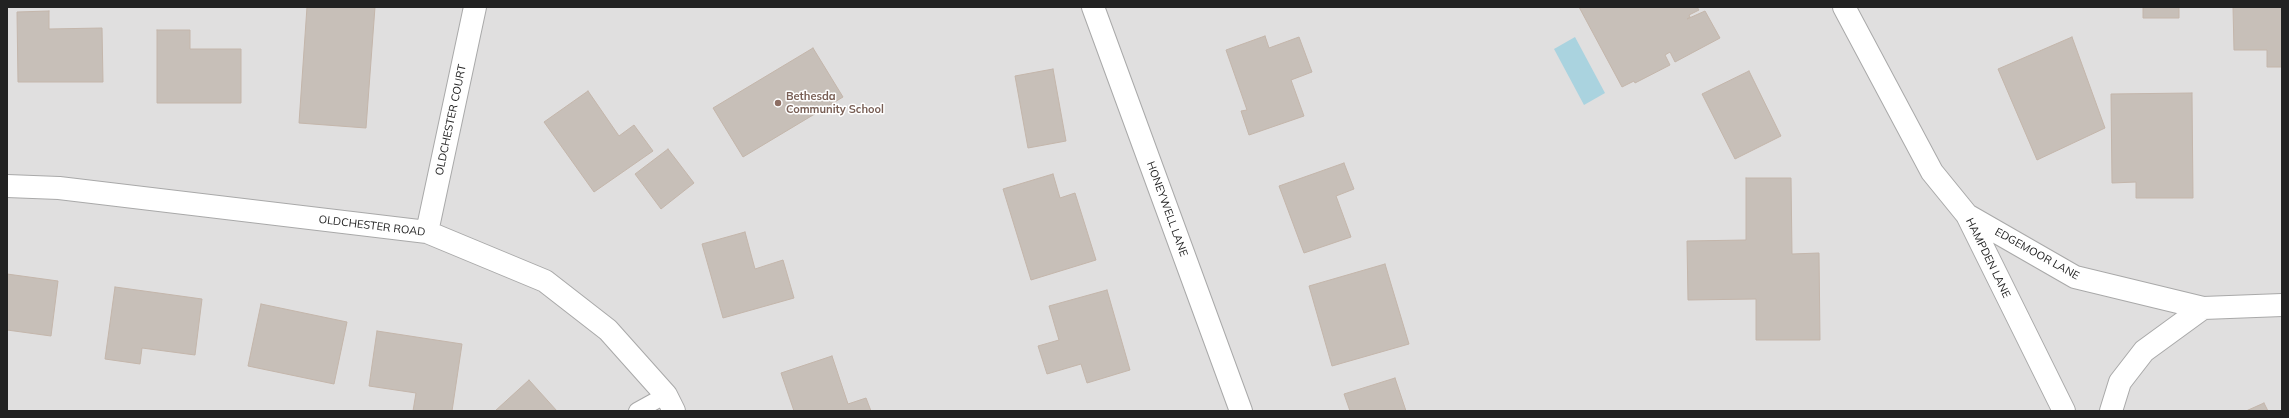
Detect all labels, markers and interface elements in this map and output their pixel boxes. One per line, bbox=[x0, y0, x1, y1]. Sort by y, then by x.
street label: OLDCHESTER COURT bbox=[433, 63, 469, 177]
place label: Bethesda Community School bbox=[786, 90, 884, 116]
marker: Bethesda Community School bbox=[773, 98, 783, 108]
street label: HONEYWELL LANE bbox=[1144, 160, 1190, 258]
street label: OLDCHESTER ROAD bbox=[318, 213, 426, 239]
street label: HAMPDEN LANE bbox=[1963, 216, 2013, 300]
street label: EDGEMOOR LANE bbox=[1992, 225, 2082, 283]

